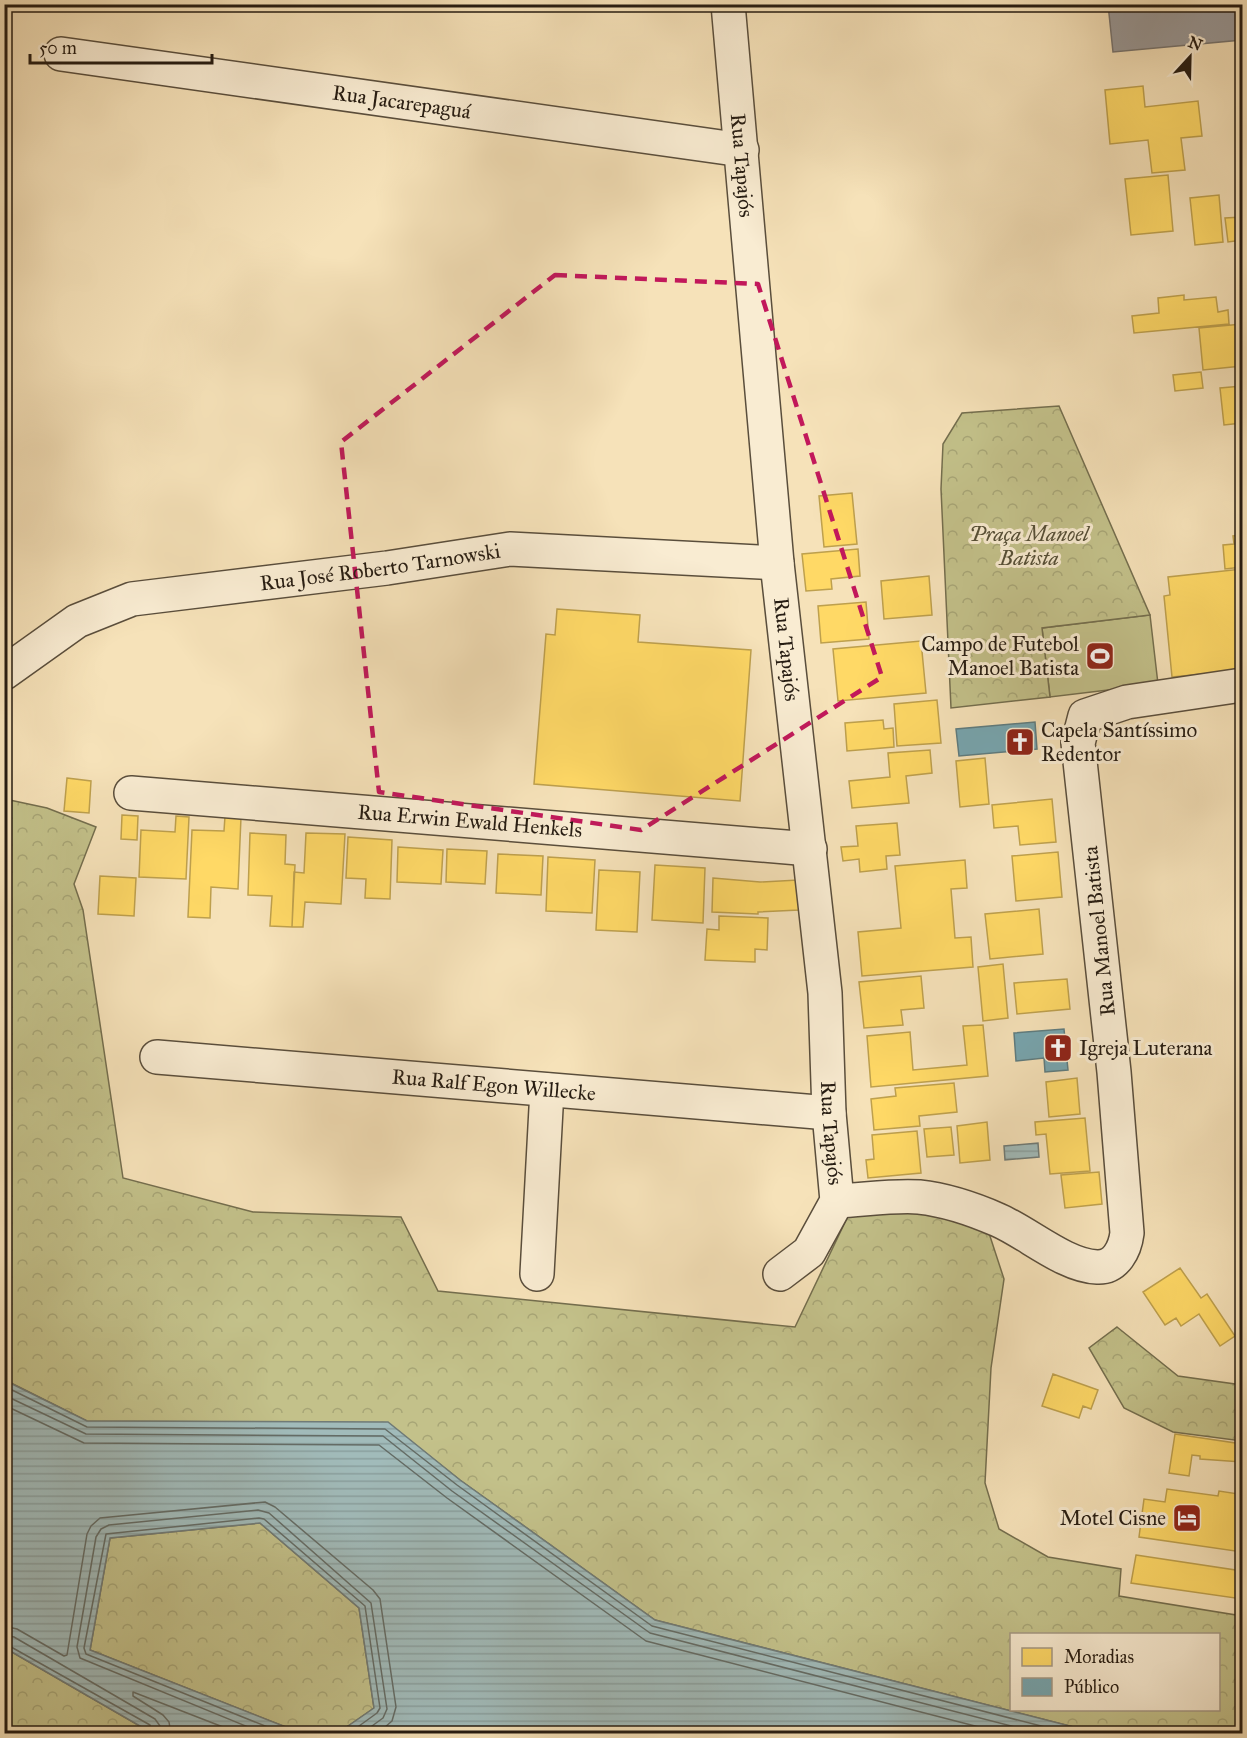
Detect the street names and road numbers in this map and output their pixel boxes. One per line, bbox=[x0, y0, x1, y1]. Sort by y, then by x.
street label: Rua Jacarepaguá bbox=[331, 79, 473, 125]
street label: Rua Tapajós bbox=[725, 112, 760, 218]
street label: Rua José Roberto Tarnowski bbox=[258, 538, 502, 596]
street label: Rua Tapajós bbox=[768, 596, 805, 703]
street label: Rua Erwin Ewald Henkels bbox=[356, 799, 583, 843]
street label: Rua Manoel Batista bbox=[1077, 845, 1121, 1017]
street label: Rua Ralf Egon Willecke bbox=[391, 1064, 597, 1107]
street label: Rua Tapajós bbox=[815, 1081, 848, 1186]

